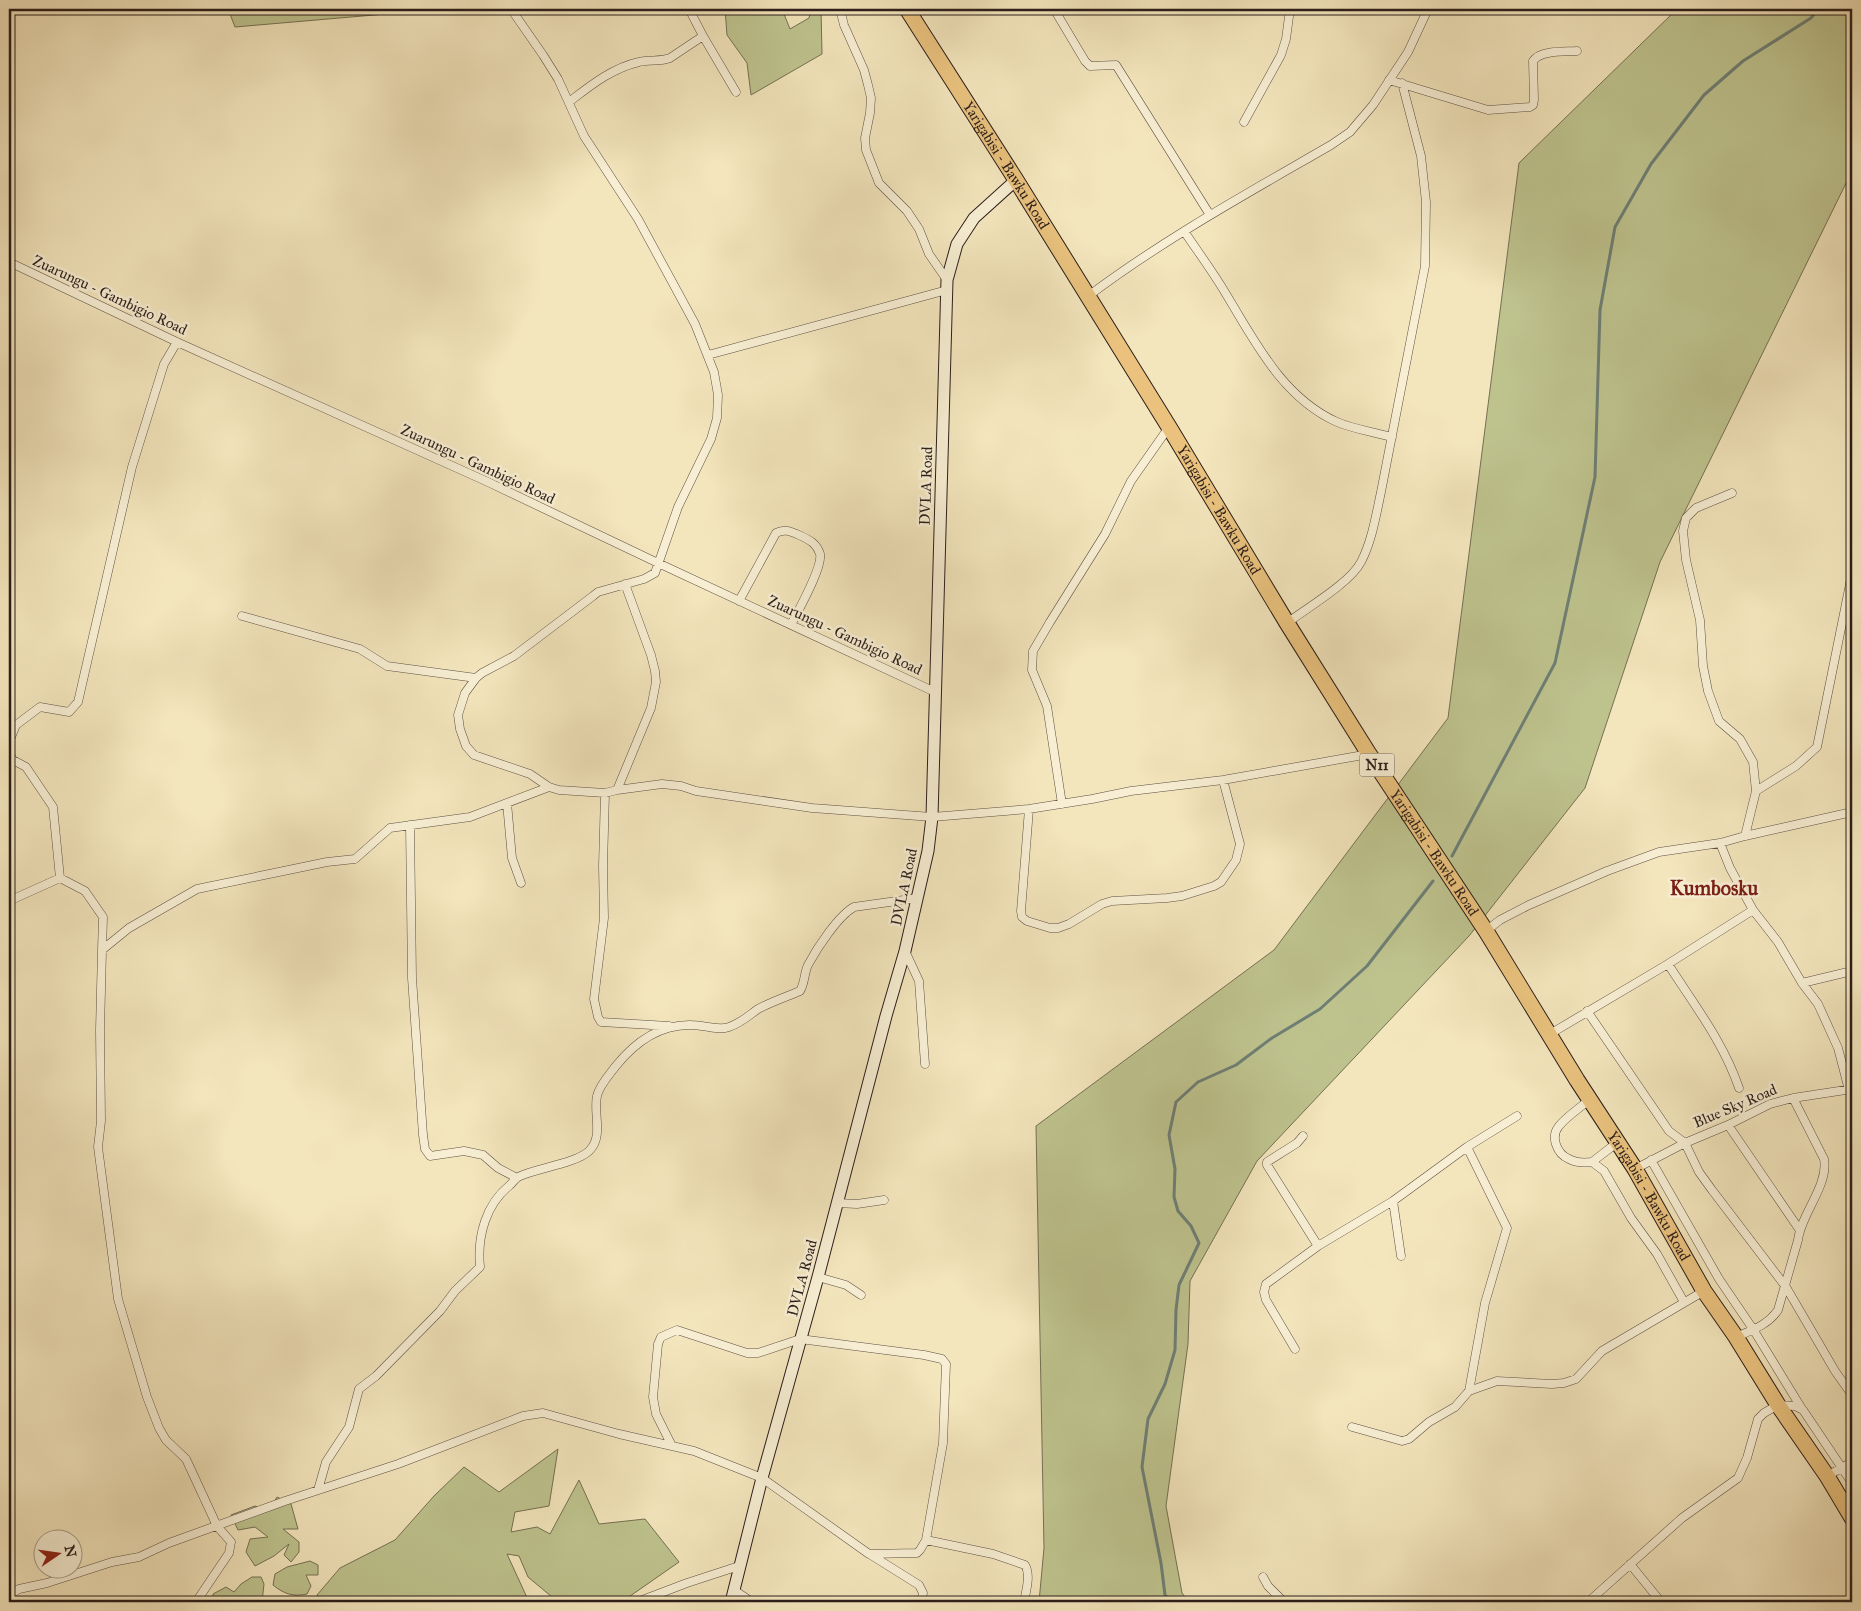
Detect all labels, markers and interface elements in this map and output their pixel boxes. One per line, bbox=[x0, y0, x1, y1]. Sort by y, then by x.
street label: Yarigabisi - Bawku Road bbox=[959, 98, 1053, 233]
street label: Zuarungu - Gambigio Road bbox=[30, 251, 191, 339]
street label: Zuarungu - Gambigio Road bbox=[398, 420, 559, 508]
street label: Yarigabisi - Bawku Road bbox=[1173, 442, 1265, 578]
street label: DVLA Road bbox=[916, 446, 936, 526]
street label: Zuarungu - Gambigio Road bbox=[765, 591, 926, 679]
road number: N11 bbox=[1360, 754, 1394, 776]
street label: Yarigabisi - Bawku Road bbox=[1386, 786, 1483, 920]
street label: DVLA Road bbox=[887, 846, 921, 927]
district label: Kumbosku bbox=[1670, 876, 1759, 900]
street label: Blue Sky Road bbox=[1690, 1080, 1780, 1132]
street label: Yarigabisi - Bawku Road bbox=[1604, 1128, 1694, 1265]
street label: DVLA Road bbox=[783, 1237, 821, 1318]
north arrow bbox=[32, 1528, 82, 1578]
text: N bbox=[61, 1543, 80, 1559]

